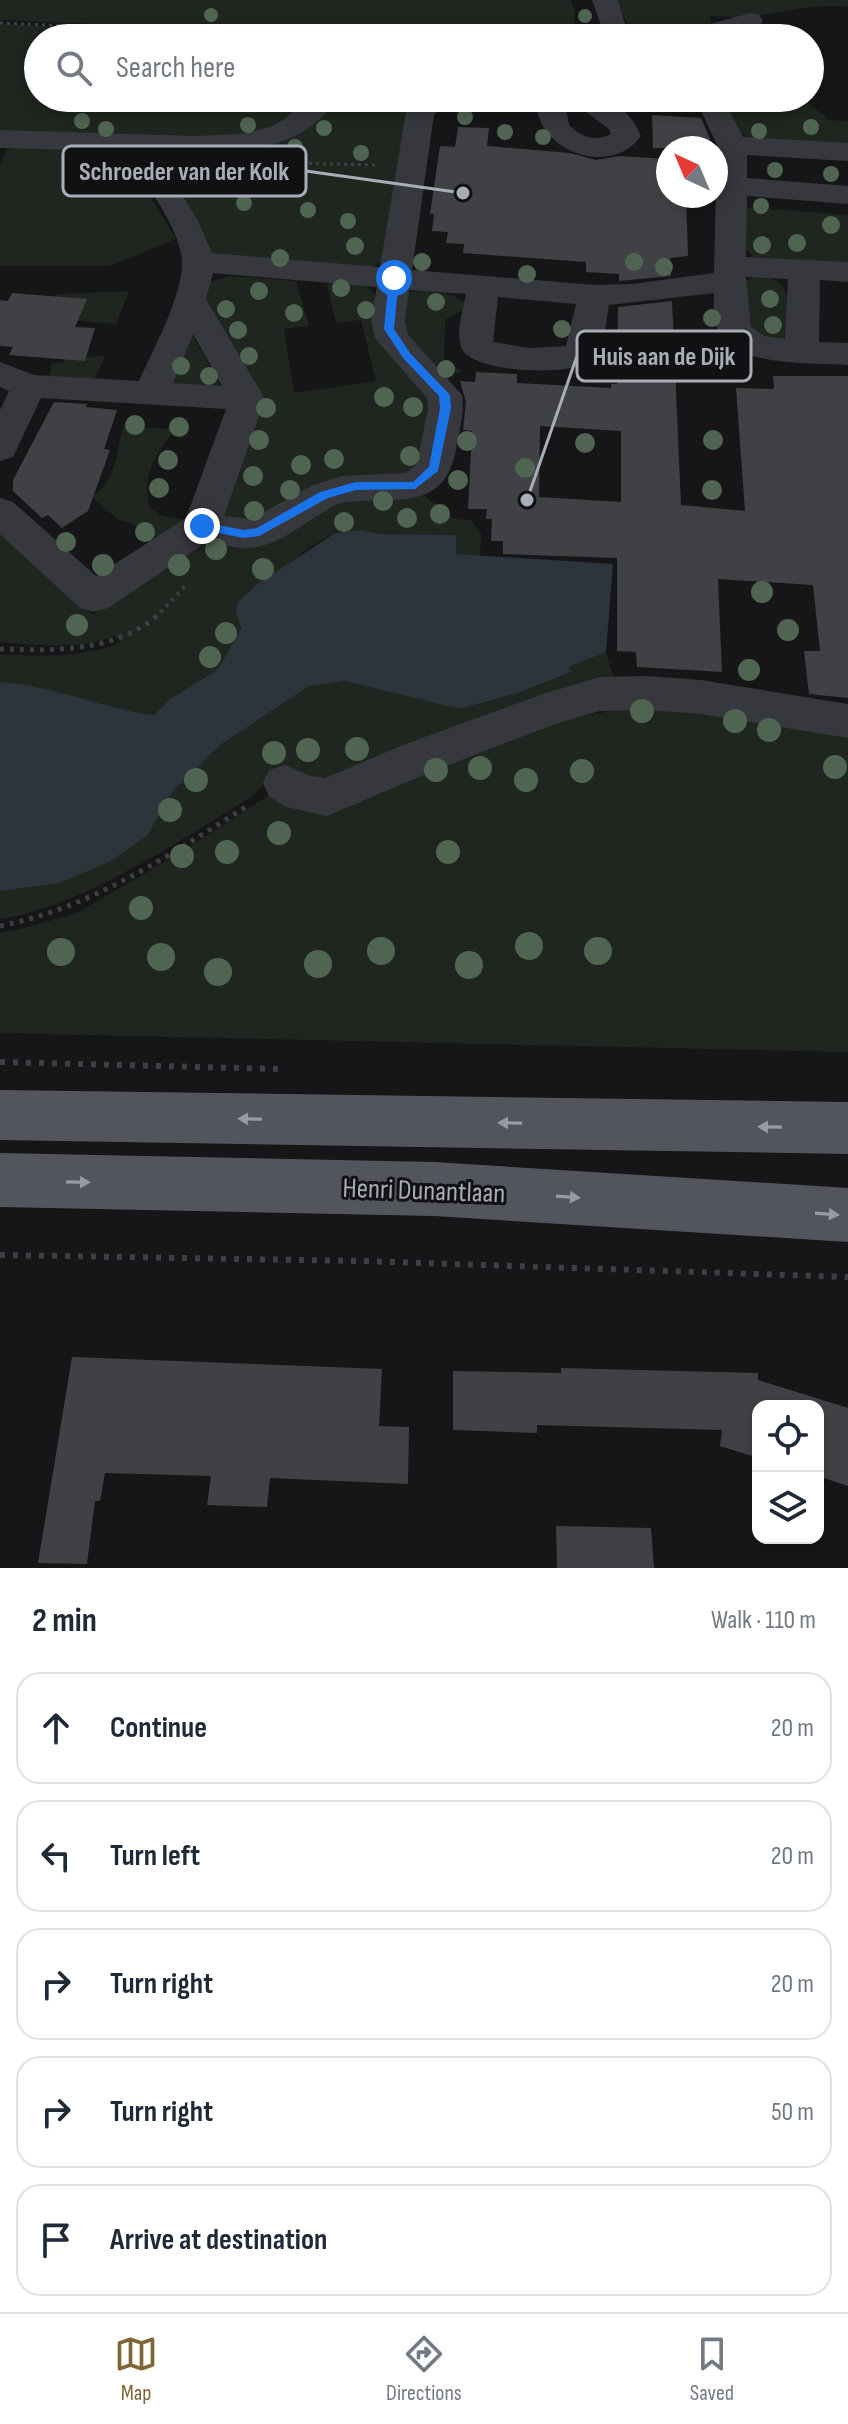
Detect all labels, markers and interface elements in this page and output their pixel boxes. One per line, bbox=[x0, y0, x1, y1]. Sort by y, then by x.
search box bbox=[24, 24, 824, 112]
icon: search bbox=[52, 46, 96, 90]
text: Search here bbox=[116, 50, 235, 86]
north arrow bbox=[656, 136, 728, 208]
callout: Schroeder van der Kolk bbox=[63, 146, 306, 196]
text: Schroeder van der Kolk bbox=[79, 157, 289, 188]
route start bbox=[376, 260, 412, 296]
callout: Huis aan de Dijk bbox=[577, 331, 751, 381]
text: Huis aan de Dijk bbox=[593, 342, 735, 373]
route end bbox=[184, 508, 220, 544]
one-way arrow bbox=[237, 1113, 262, 1125]
one-way arrow bbox=[497, 1117, 522, 1129]
one-way arrow bbox=[757, 1121, 782, 1133]
street label: Henri Dunantlaan bbox=[342, 1172, 506, 1210]
one-way arrow bbox=[66, 1175, 91, 1188]
one-way arrow bbox=[556, 1191, 581, 1204]
one-way arrow bbox=[815, 1208, 840, 1221]
map controls bbox=[752, 1400, 824, 1544]
button: locate bbox=[752, 1400, 824, 1472]
button: layers bbox=[752, 1472, 824, 1544]
text: 2 min bbox=[32, 1600, 97, 1641]
text: Walk · 110 m bbox=[711, 1605, 816, 1636]
icon: ahead bbox=[34, 1706, 78, 1750]
text: Continue bbox=[110, 1710, 207, 1746]
text: 20 m bbox=[771, 1713, 814, 1744]
icon: left bbox=[34, 1834, 78, 1878]
text: Turn left bbox=[110, 1838, 200, 1874]
text: 20 m bbox=[771, 1841, 814, 1872]
icon: right bbox=[34, 1962, 78, 2006]
text: Turn right bbox=[110, 1966, 213, 2002]
text: 20 m bbox=[771, 1969, 814, 2000]
icon: right bbox=[34, 2090, 78, 2134]
text: Turn right bbox=[110, 2094, 213, 2130]
text: 50 m bbox=[771, 2097, 814, 2128]
icon: arrive bbox=[34, 2218, 78, 2262]
text: Arrive at destination bbox=[110, 2222, 327, 2258]
tab: Map bbox=[114, 2332, 158, 2407]
tab: Directions bbox=[386, 2332, 462, 2407]
tab: Saved bbox=[690, 2332, 734, 2407]

